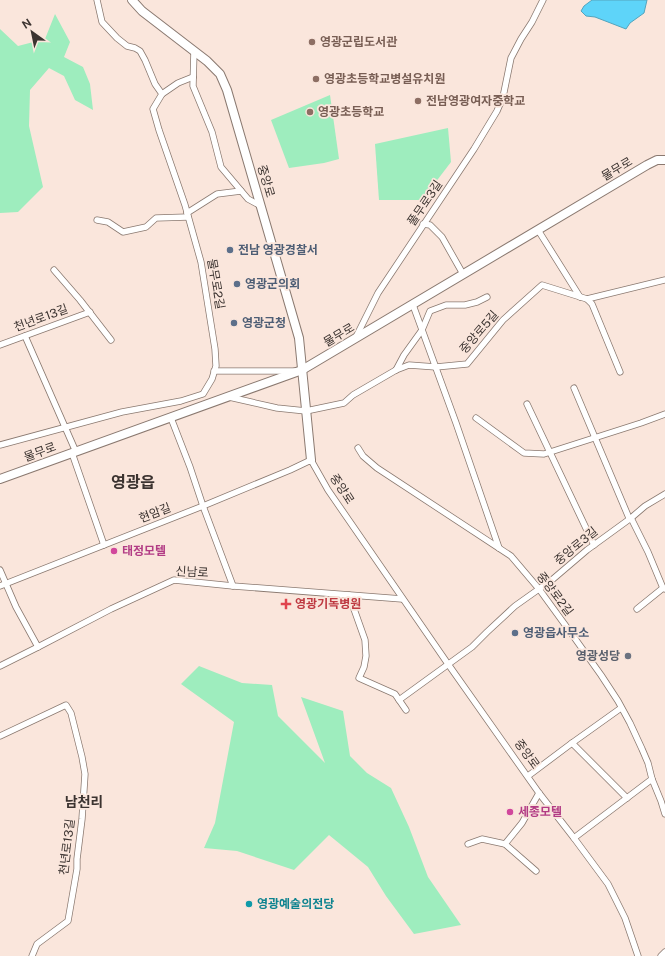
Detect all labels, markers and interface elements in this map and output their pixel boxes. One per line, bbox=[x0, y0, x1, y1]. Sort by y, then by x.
north arrow bbox=[12, 12, 52, 52]
text: N bbox=[20, 16, 33, 31]
place label: 영광군립도서관 bbox=[320, 35, 397, 49]
marker: 영광군립도서관 bbox=[307, 37, 317, 47]
place label: 영광초등학교병설유치원 bbox=[324, 72, 445, 86]
marker: 영광초등학교병설유치원 bbox=[311, 74, 321, 84]
place label: 전남영광여자중학교 bbox=[426, 94, 525, 108]
marker: 전남영광여자중학교 bbox=[413, 96, 423, 106]
place label: 영광초등학교 bbox=[318, 105, 384, 119]
marker: 영광초등학교 bbox=[305, 107, 315, 117]
street label: 물무로 bbox=[599, 154, 635, 184]
street label: 중앙로 bbox=[255, 163, 277, 199]
street label: 풀무로3길 bbox=[405, 178, 445, 228]
place label: 전남 영광경찰서 bbox=[238, 243, 318, 257]
marker: 전남 영광경찰서 bbox=[225, 245, 235, 255]
street label: 물무로2길 bbox=[205, 258, 227, 310]
place label: 영광군의회 bbox=[245, 277, 300, 291]
marker: 영광군의회 bbox=[232, 279, 242, 289]
street label: 천년로13길 bbox=[12, 302, 70, 334]
street label: 중앙로5길 bbox=[457, 308, 501, 356]
place label: 영광군청 bbox=[242, 316, 286, 330]
marker: 영광군청 bbox=[229, 318, 239, 328]
street label: 물무로 bbox=[321, 320, 357, 350]
street label: 물무로 bbox=[22, 440, 58, 464]
street label: 중앙로 bbox=[327, 471, 357, 507]
district label: 영광읍 bbox=[111, 473, 155, 492]
street label: 현암길 bbox=[137, 501, 173, 525]
street label: 중앙로3길 bbox=[551, 524, 601, 568]
place label: 태정모텔 bbox=[122, 544, 166, 558]
marker: 태정모텔 bbox=[109, 546, 119, 556]
street label: 신남로 bbox=[175, 564, 209, 580]
street label: 중앙로2길 bbox=[534, 569, 576, 619]
place label: 영광기독병원 bbox=[295, 597, 361, 611]
marker: 영광기독병원 bbox=[280, 598, 292, 610]
place label: 영광읍사무소 bbox=[523, 626, 589, 640]
marker: 영광읍사무소 bbox=[510, 628, 520, 638]
place label: 영광성당 bbox=[576, 649, 620, 663]
marker: 영광성당 bbox=[623, 651, 633, 661]
street label: 중앙로 bbox=[512, 736, 542, 772]
district label: 남천리 bbox=[65, 794, 103, 810]
place label: 세종모텔 bbox=[518, 805, 562, 819]
marker: 세종모텔 bbox=[505, 807, 515, 817]
street label: 천년로13길 bbox=[57, 818, 77, 876]
place label: 영광예술의전당 bbox=[257, 897, 334, 911]
marker: 영광예술의전당 bbox=[244, 899, 254, 909]

